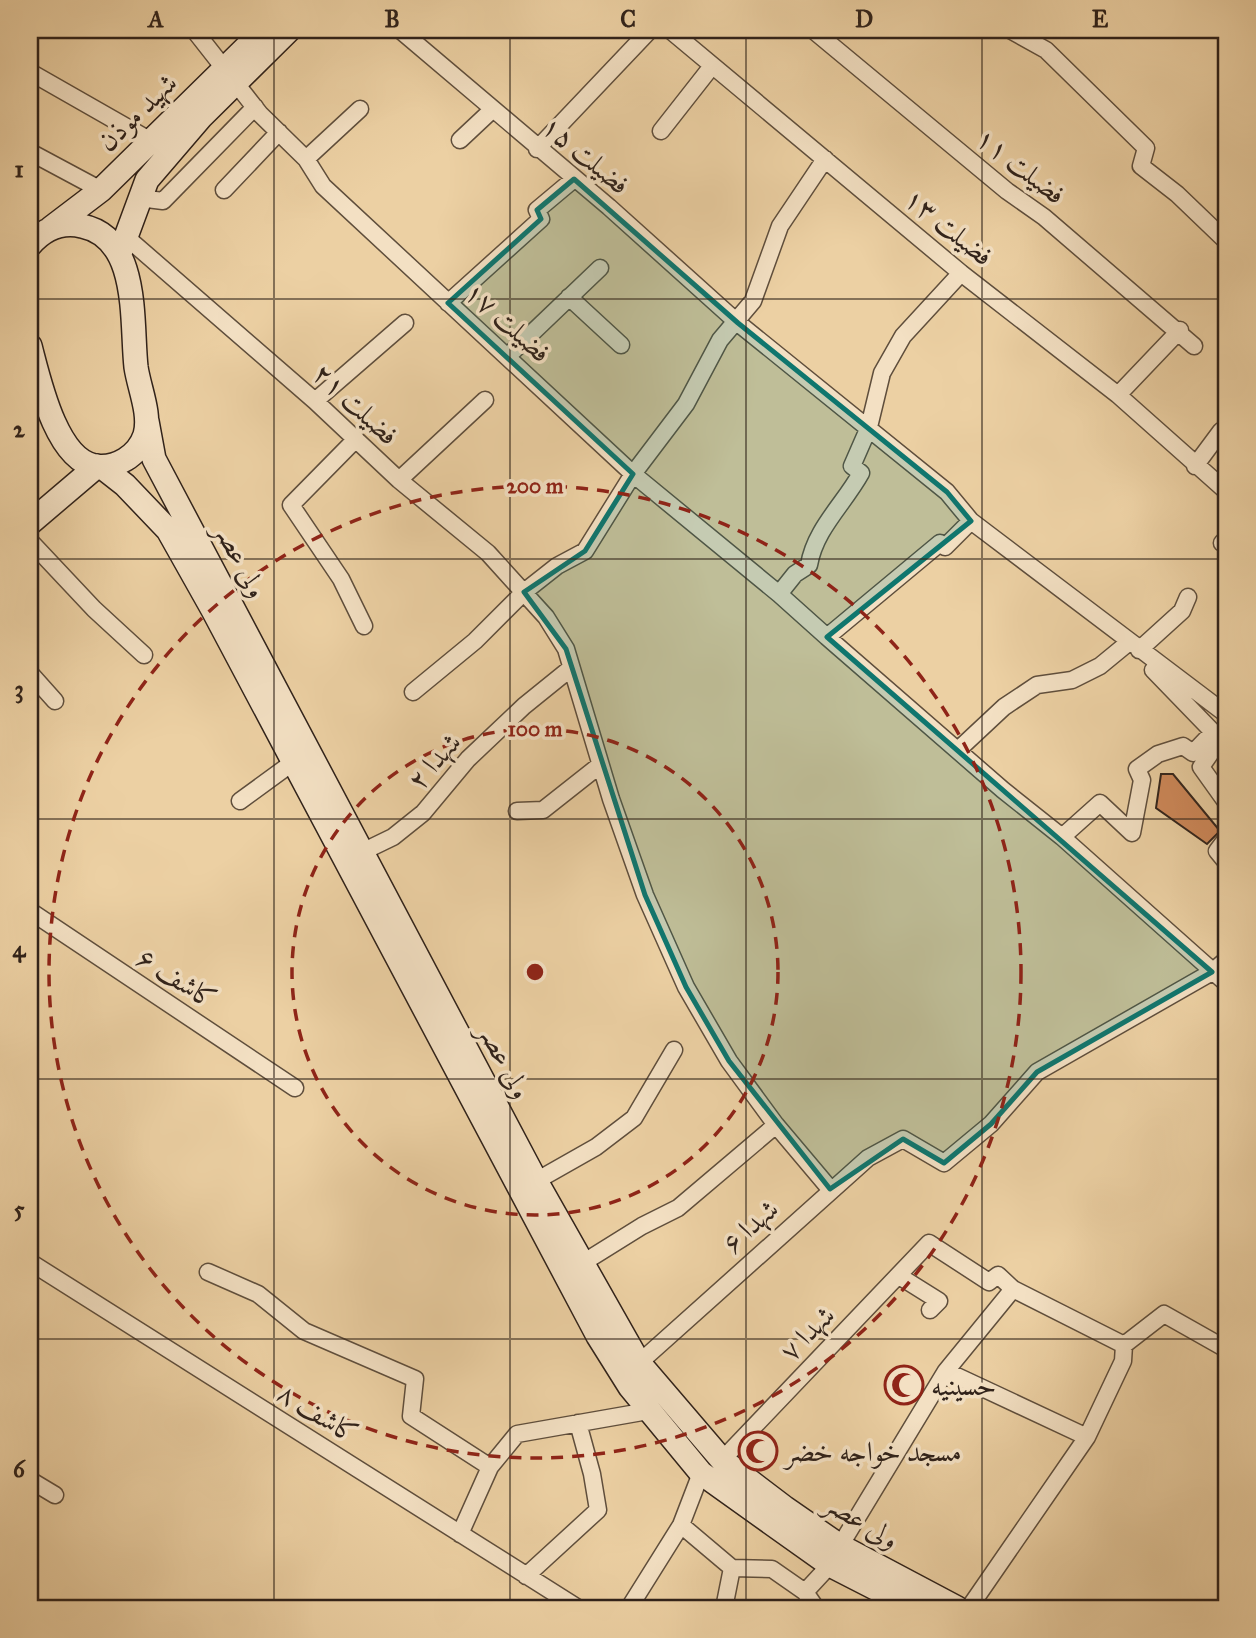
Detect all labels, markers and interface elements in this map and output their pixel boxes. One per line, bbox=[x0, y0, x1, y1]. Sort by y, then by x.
text: A bbox=[146, 5, 164, 33]
text: B bbox=[384, 5, 400, 33]
text: C bbox=[620, 5, 636, 33]
text: D bbox=[855, 5, 873, 33]
text: E bbox=[1092, 5, 1109, 33]
street label: شهید موذن bbox=[90, 65, 185, 159]
street label: فضیلت ۱۵ bbox=[535, 108, 637, 202]
street label: فضیلت ۱۱ bbox=[969, 120, 1073, 212]
text: 1 bbox=[14, 155, 24, 183]
street label: فضیلت ۱۳ bbox=[897, 181, 1001, 273]
street label: فضیلت ۱۷ bbox=[458, 274, 558, 370]
street label: فضیلت ۲۱ bbox=[306, 356, 406, 452]
text: 2 bbox=[13, 415, 25, 443]
text: 200 m bbox=[507, 473, 564, 499]
street label: ولی عصر bbox=[204, 514, 275, 604]
text: 3 bbox=[14, 675, 24, 704]
text: 100 m bbox=[508, 716, 563, 742]
street label: شهدا ۲ bbox=[400, 725, 469, 797]
text: 4 bbox=[13, 935, 27, 963]
street label: کاشف ۶ bbox=[131, 939, 223, 1017]
centre of rings bbox=[523, 960, 547, 984]
street label: ولی عصر bbox=[468, 1015, 539, 1105]
street label: شهدا ۶ bbox=[714, 1192, 786, 1261]
text: 5 bbox=[14, 1195, 25, 1223]
street label: شهدا ۷ bbox=[772, 1298, 843, 1369]
mosque icon: حسینیه bbox=[883, 1364, 925, 1406]
place label: حسینیه bbox=[931, 1368, 996, 1403]
street label: کاشف ۸ bbox=[271, 1375, 365, 1451]
mosque icon: مسجد خواجه خضر bbox=[737, 1430, 779, 1472]
place label: مسجد خواجه خضر bbox=[782, 1434, 962, 1470]
text: 6 bbox=[13, 1455, 26, 1483]
street label: ولی عصر bbox=[815, 1484, 906, 1558]

